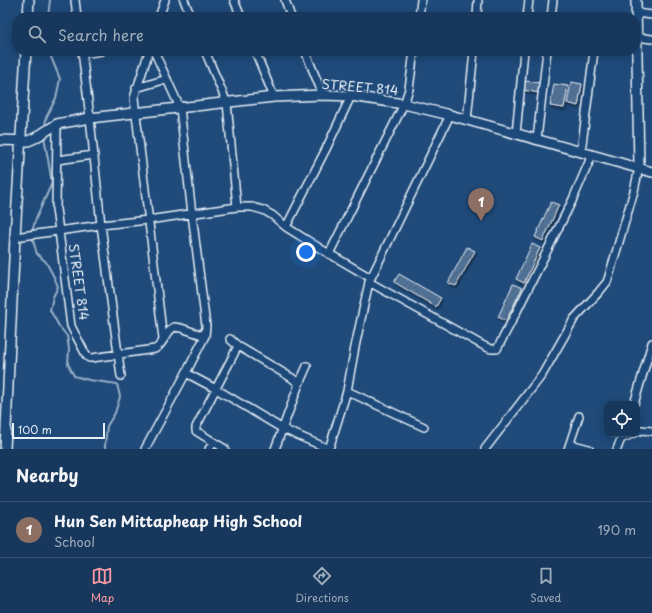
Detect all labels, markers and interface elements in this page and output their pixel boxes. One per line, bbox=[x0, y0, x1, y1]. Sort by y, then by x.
search box bbox=[12, 12, 640, 56]
icon: search bbox=[26, 23, 48, 45]
text: Search here bbox=[58, 23, 144, 46]
street label: STREET 814 bbox=[321, 74, 399, 99]
pin: 1 bbox=[468, 188, 494, 221]
street label: STREET 814 bbox=[65, 242, 94, 322]
your location bbox=[296, 242, 316, 262]
map controls bbox=[604, 401, 640, 437]
button: locate bbox=[604, 401, 640, 437]
scale bar bbox=[12, 421, 105, 440]
text: 100 m bbox=[18, 421, 52, 438]
text: Nearby bbox=[16, 462, 78, 488]
text: Hun Sen Mittapheap High School bbox=[54, 509, 302, 532]
text: 1 bbox=[26, 520, 32, 539]
text: 190 m bbox=[597, 520, 636, 539]
text: School bbox=[54, 532, 95, 551]
tab: Map bbox=[91, 565, 114, 606]
tab: Directions bbox=[295, 565, 349, 606]
tab: Saved bbox=[530, 565, 561, 606]

